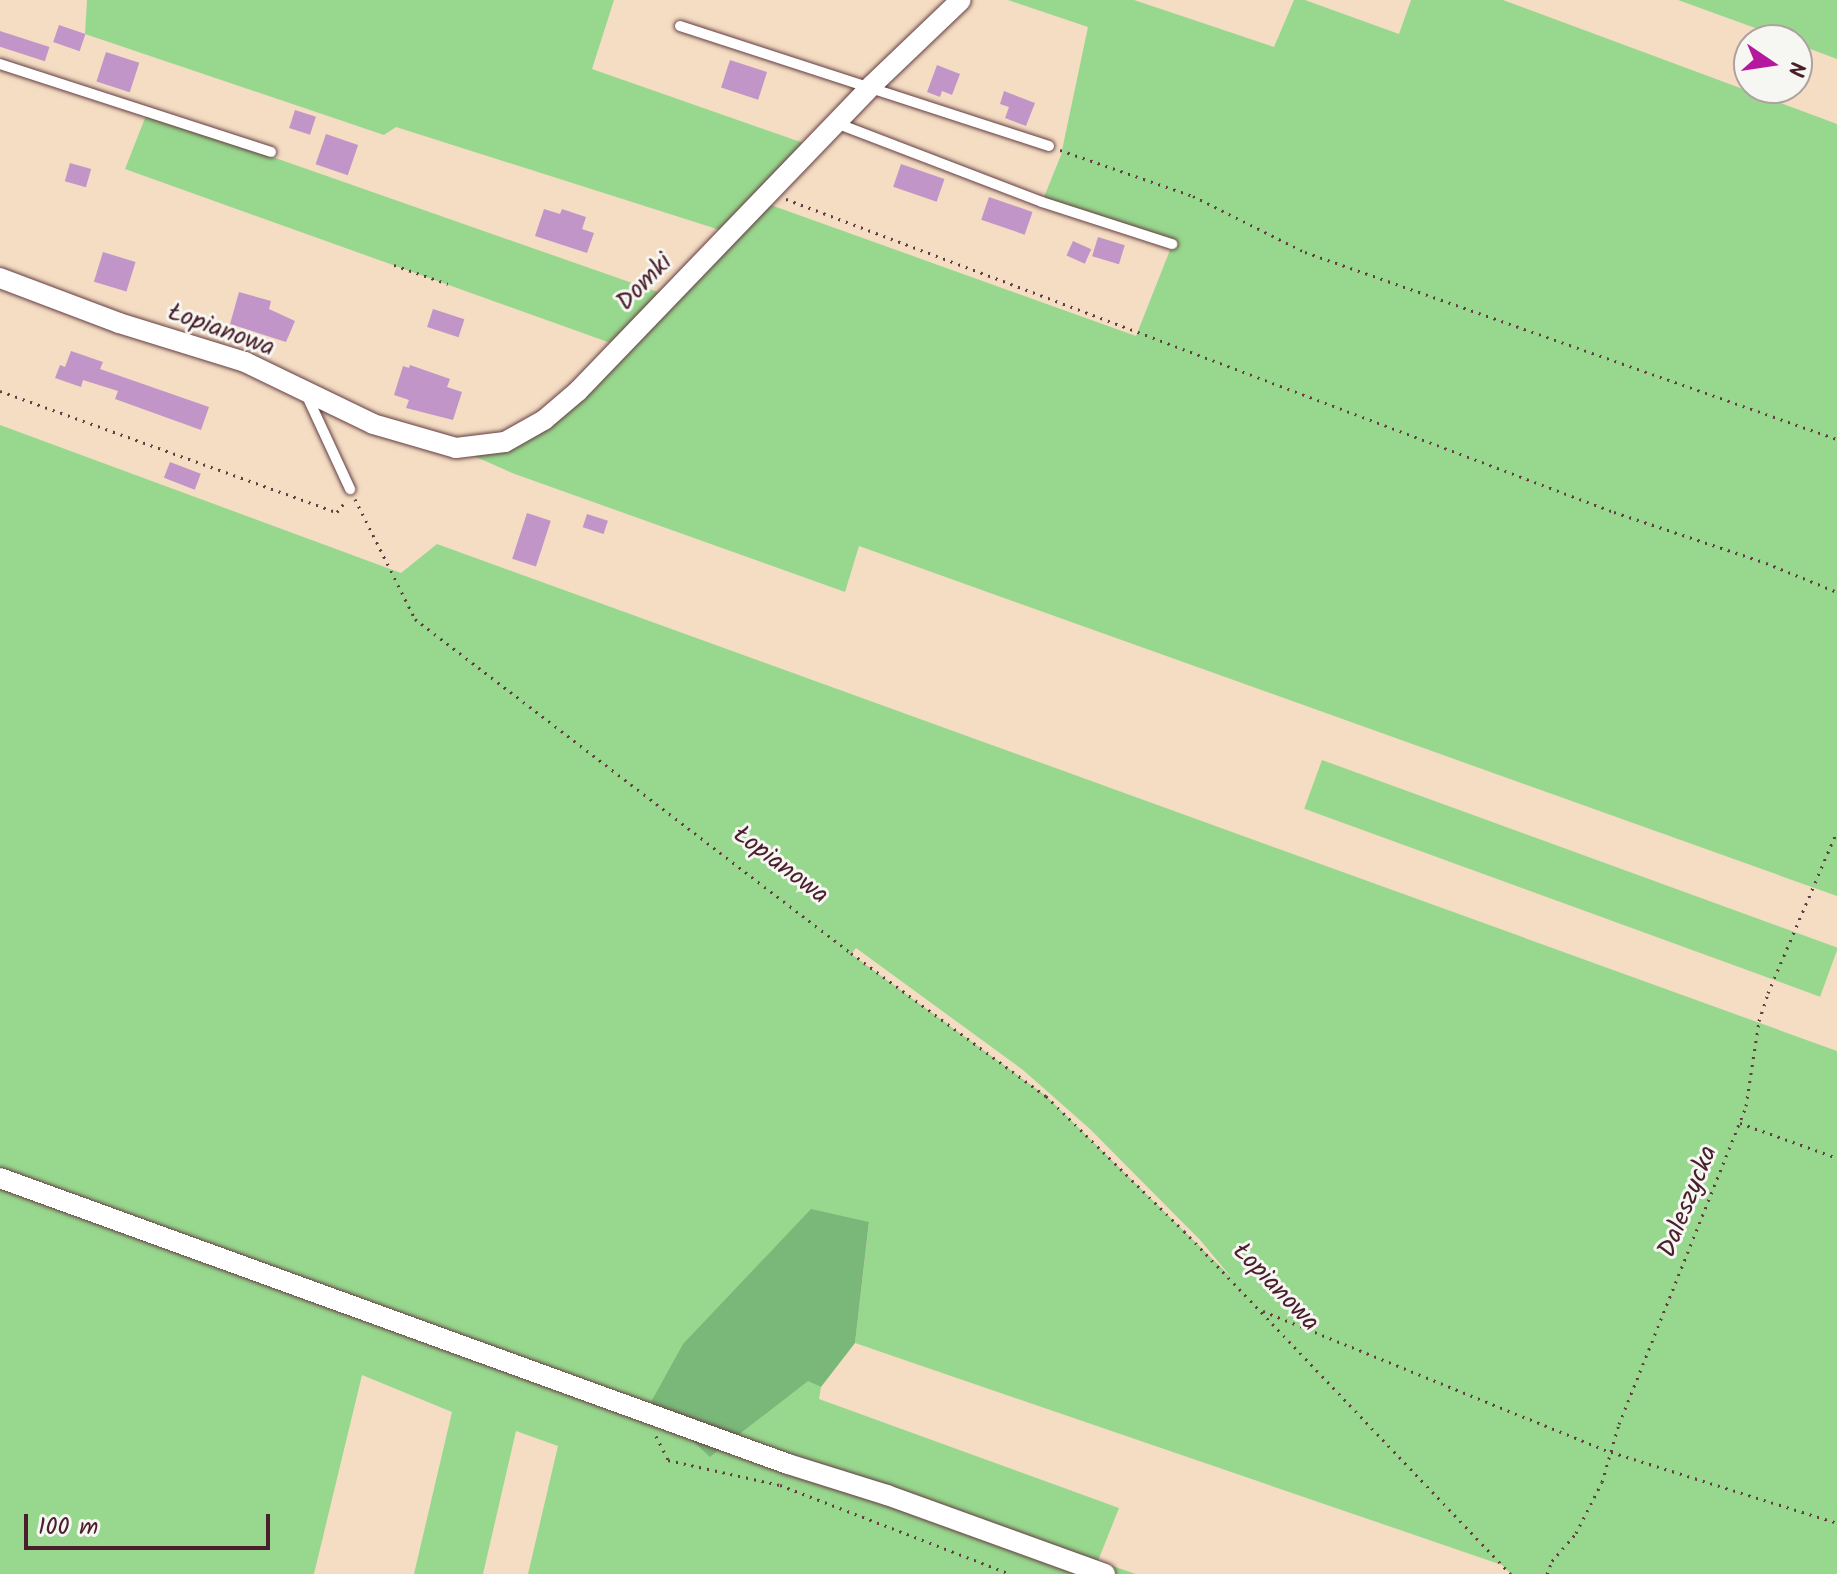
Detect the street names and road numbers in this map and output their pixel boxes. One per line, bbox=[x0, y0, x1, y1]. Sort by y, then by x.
street label: Domki bbox=[610, 248, 680, 318]
street label: Łopianowa bbox=[163, 297, 279, 365]
street label: Łopianowa bbox=[726, 820, 834, 912]
street label: Daleszycka bbox=[1652, 1142, 1726, 1262]
street label: Łopianowa bbox=[1225, 1237, 1325, 1339]

